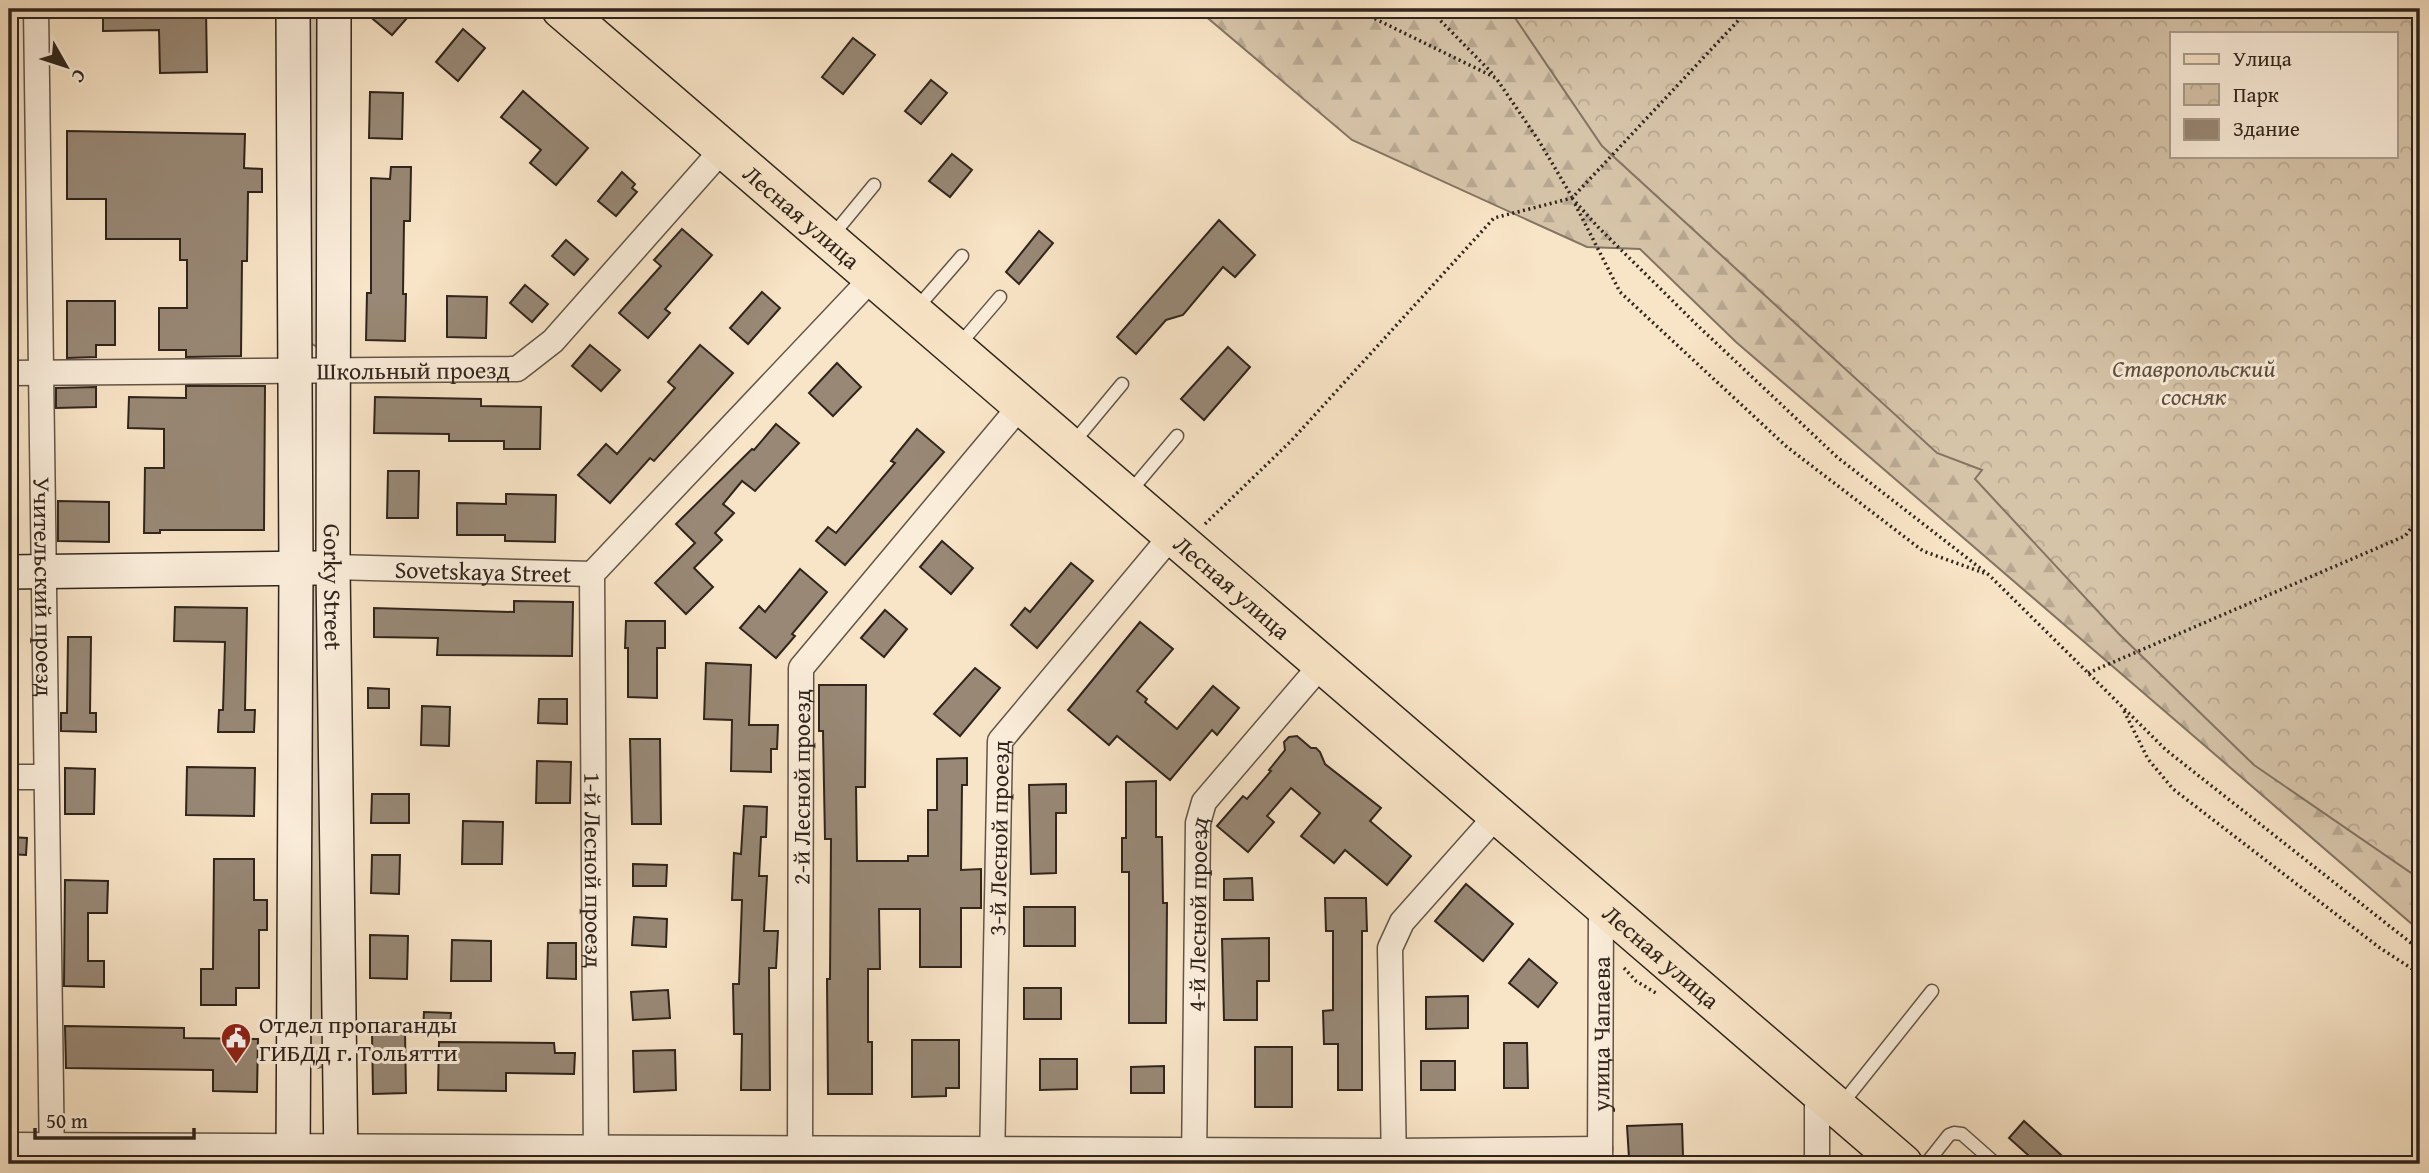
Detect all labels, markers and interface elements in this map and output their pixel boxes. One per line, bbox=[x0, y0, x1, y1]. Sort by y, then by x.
north arrow bbox=[32, 32, 102, 102]
legend bbox=[2170, 32, 2398, 158]
text: Улица bbox=[2233, 43, 2292, 74]
text: С bbox=[65, 64, 93, 90]
text: Парк bbox=[2233, 79, 2279, 110]
text: Здание bbox=[2233, 113, 2300, 144]
street label: Лесная улица bbox=[736, 156, 869, 277]
park label: Ставропольский сосняк bbox=[2112, 351, 2276, 414]
street label: Школьный проезд bbox=[316, 352, 510, 388]
street label: Учительский проезд bbox=[25, 477, 63, 697]
street label: Gorky Street bbox=[315, 524, 352, 651]
street label: Лесная улица bbox=[1166, 526, 1299, 648]
street label: Sovetskaya Street bbox=[394, 551, 572, 591]
street label: 2-й Лесной проезд bbox=[783, 689, 818, 885]
street label: 3-й Лесной проезд bbox=[979, 740, 1018, 936]
street label: 1-й Лесной проезд bbox=[576, 772, 612, 968]
street label: 4-й Лесной проезд bbox=[1178, 812, 1217, 1012]
street label: Лесная улица bbox=[1595, 896, 1728, 1017]
street label: улица Чапаева bbox=[1583, 956, 1618, 1113]
place label: Отдел пропаганды ГИБДД г. Тольятти bbox=[259, 1007, 457, 1070]
public building icon: Отдел пропаганды ГИБДД г. Тольятти bbox=[219, 1021, 253, 1065]
scale bar bbox=[35, 1096, 194, 1140]
text: 50 m bbox=[46, 1105, 88, 1136]

